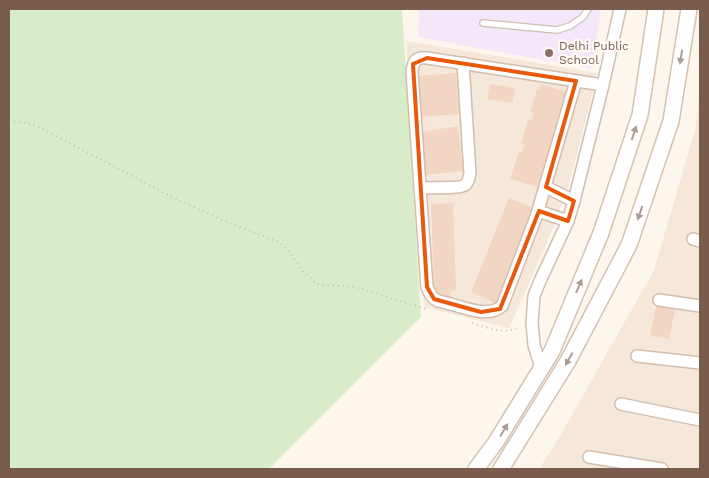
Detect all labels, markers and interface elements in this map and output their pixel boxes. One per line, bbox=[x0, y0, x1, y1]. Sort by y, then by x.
place label: Delhi Public School bbox=[559, 39, 629, 67]
marker: Delhi Public School bbox=[543, 47, 555, 59]
one-way arrow bbox=[677, 49, 685, 65]
one-way arrow bbox=[631, 126, 638, 141]
one-way arrow bbox=[636, 206, 643, 221]
one-way arrow bbox=[575, 279, 583, 293]
one-way arrow bbox=[565, 352, 573, 367]
one-way arrow bbox=[499, 423, 509, 436]

